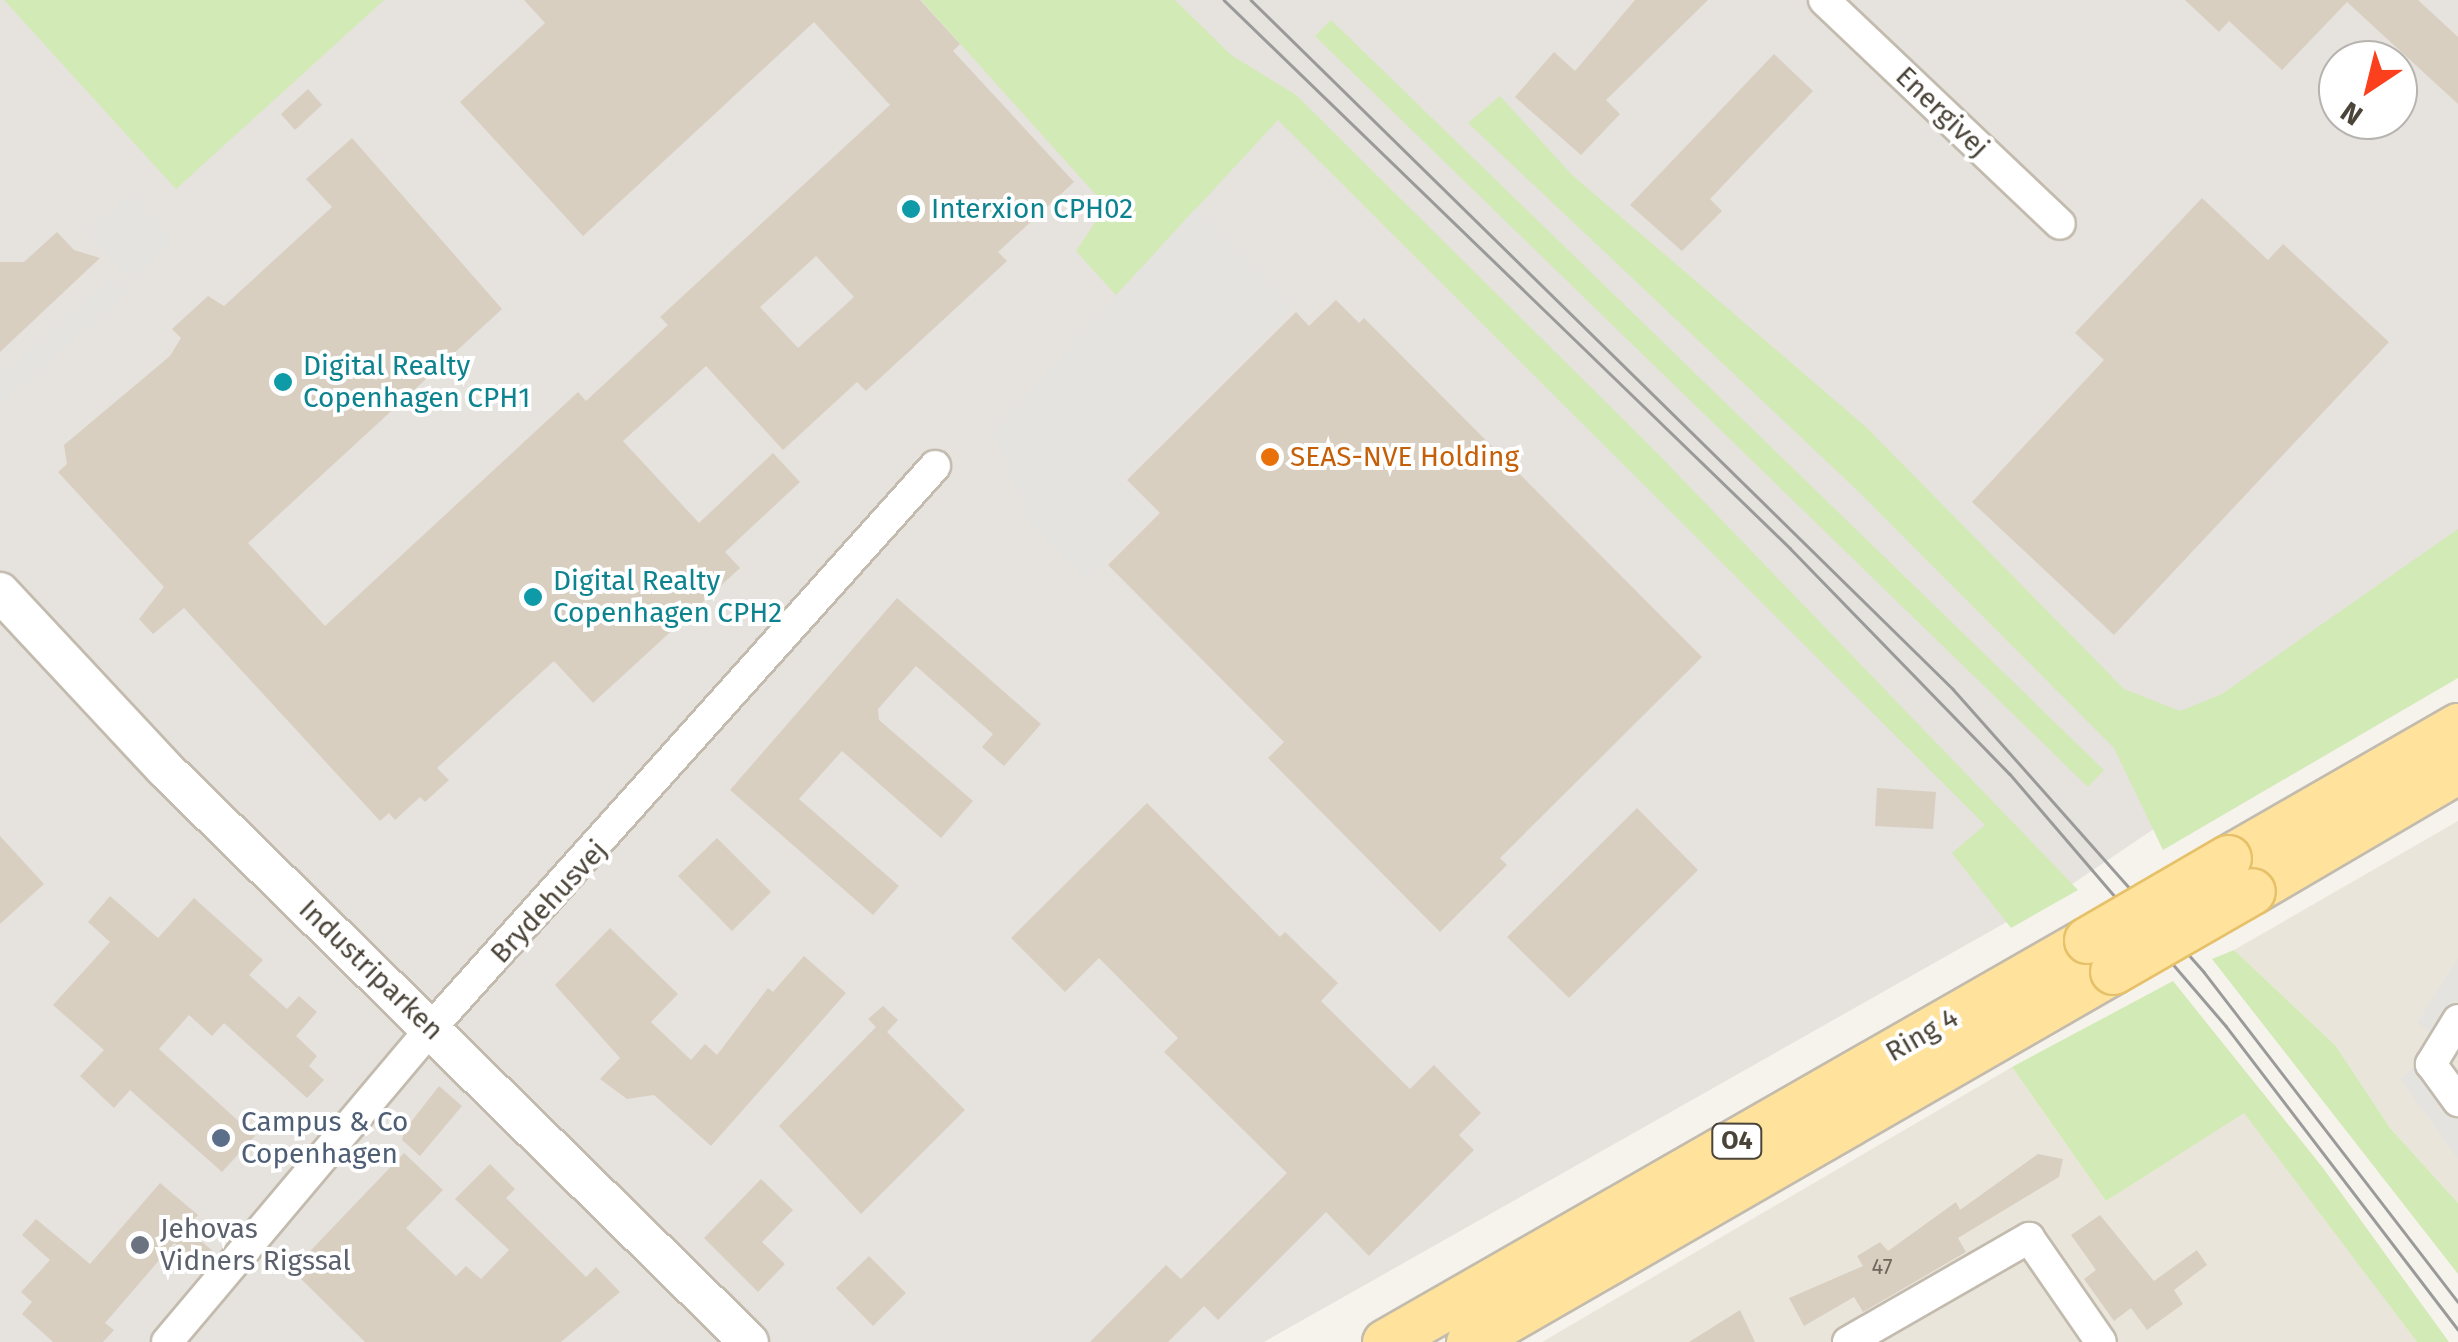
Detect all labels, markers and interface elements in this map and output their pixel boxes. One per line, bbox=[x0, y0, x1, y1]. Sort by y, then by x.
north arrow bbox=[2318, 40, 2418, 140]
street label: Energivej bbox=[1889, 60, 1995, 164]
text: N bbox=[2335, 95, 2369, 132]
place label: Interxion CPH02 bbox=[931, 192, 1133, 226]
marker: Interxion CPH02 bbox=[900, 198, 922, 220]
place label: Digital Realty Copenhagen CPH1 bbox=[303, 349, 530, 415]
marker: Digital Realty Copenhagen CPH1 bbox=[272, 371, 294, 393]
place label: SEAS-NVE Holding bbox=[1290, 440, 1519, 474]
marker: SEAS-NVE Holding bbox=[1259, 446, 1281, 468]
place label: Digital Realty Copenhagen CPH2 bbox=[553, 564, 782, 630]
marker: Digital Realty Copenhagen CPH2 bbox=[522, 586, 544, 608]
street label: Brydehusvej bbox=[484, 834, 614, 970]
street label: Industriparken bbox=[292, 893, 450, 1047]
street label: Ring 4 bbox=[1880, 1001, 1964, 1069]
place label: Campus & Co Copenhagen bbox=[241, 1105, 408, 1171]
road number: O4 bbox=[1710, 1121, 1764, 1161]
marker: Campus & Co Copenhagen bbox=[210, 1127, 232, 1149]
place label: Jehovas Vidners Rigssal bbox=[160, 1212, 351, 1278]
marker: Jehovas Vidners Rigssal bbox=[129, 1234, 151, 1256]
house number: 47 bbox=[1872, 1254, 1892, 1280]

